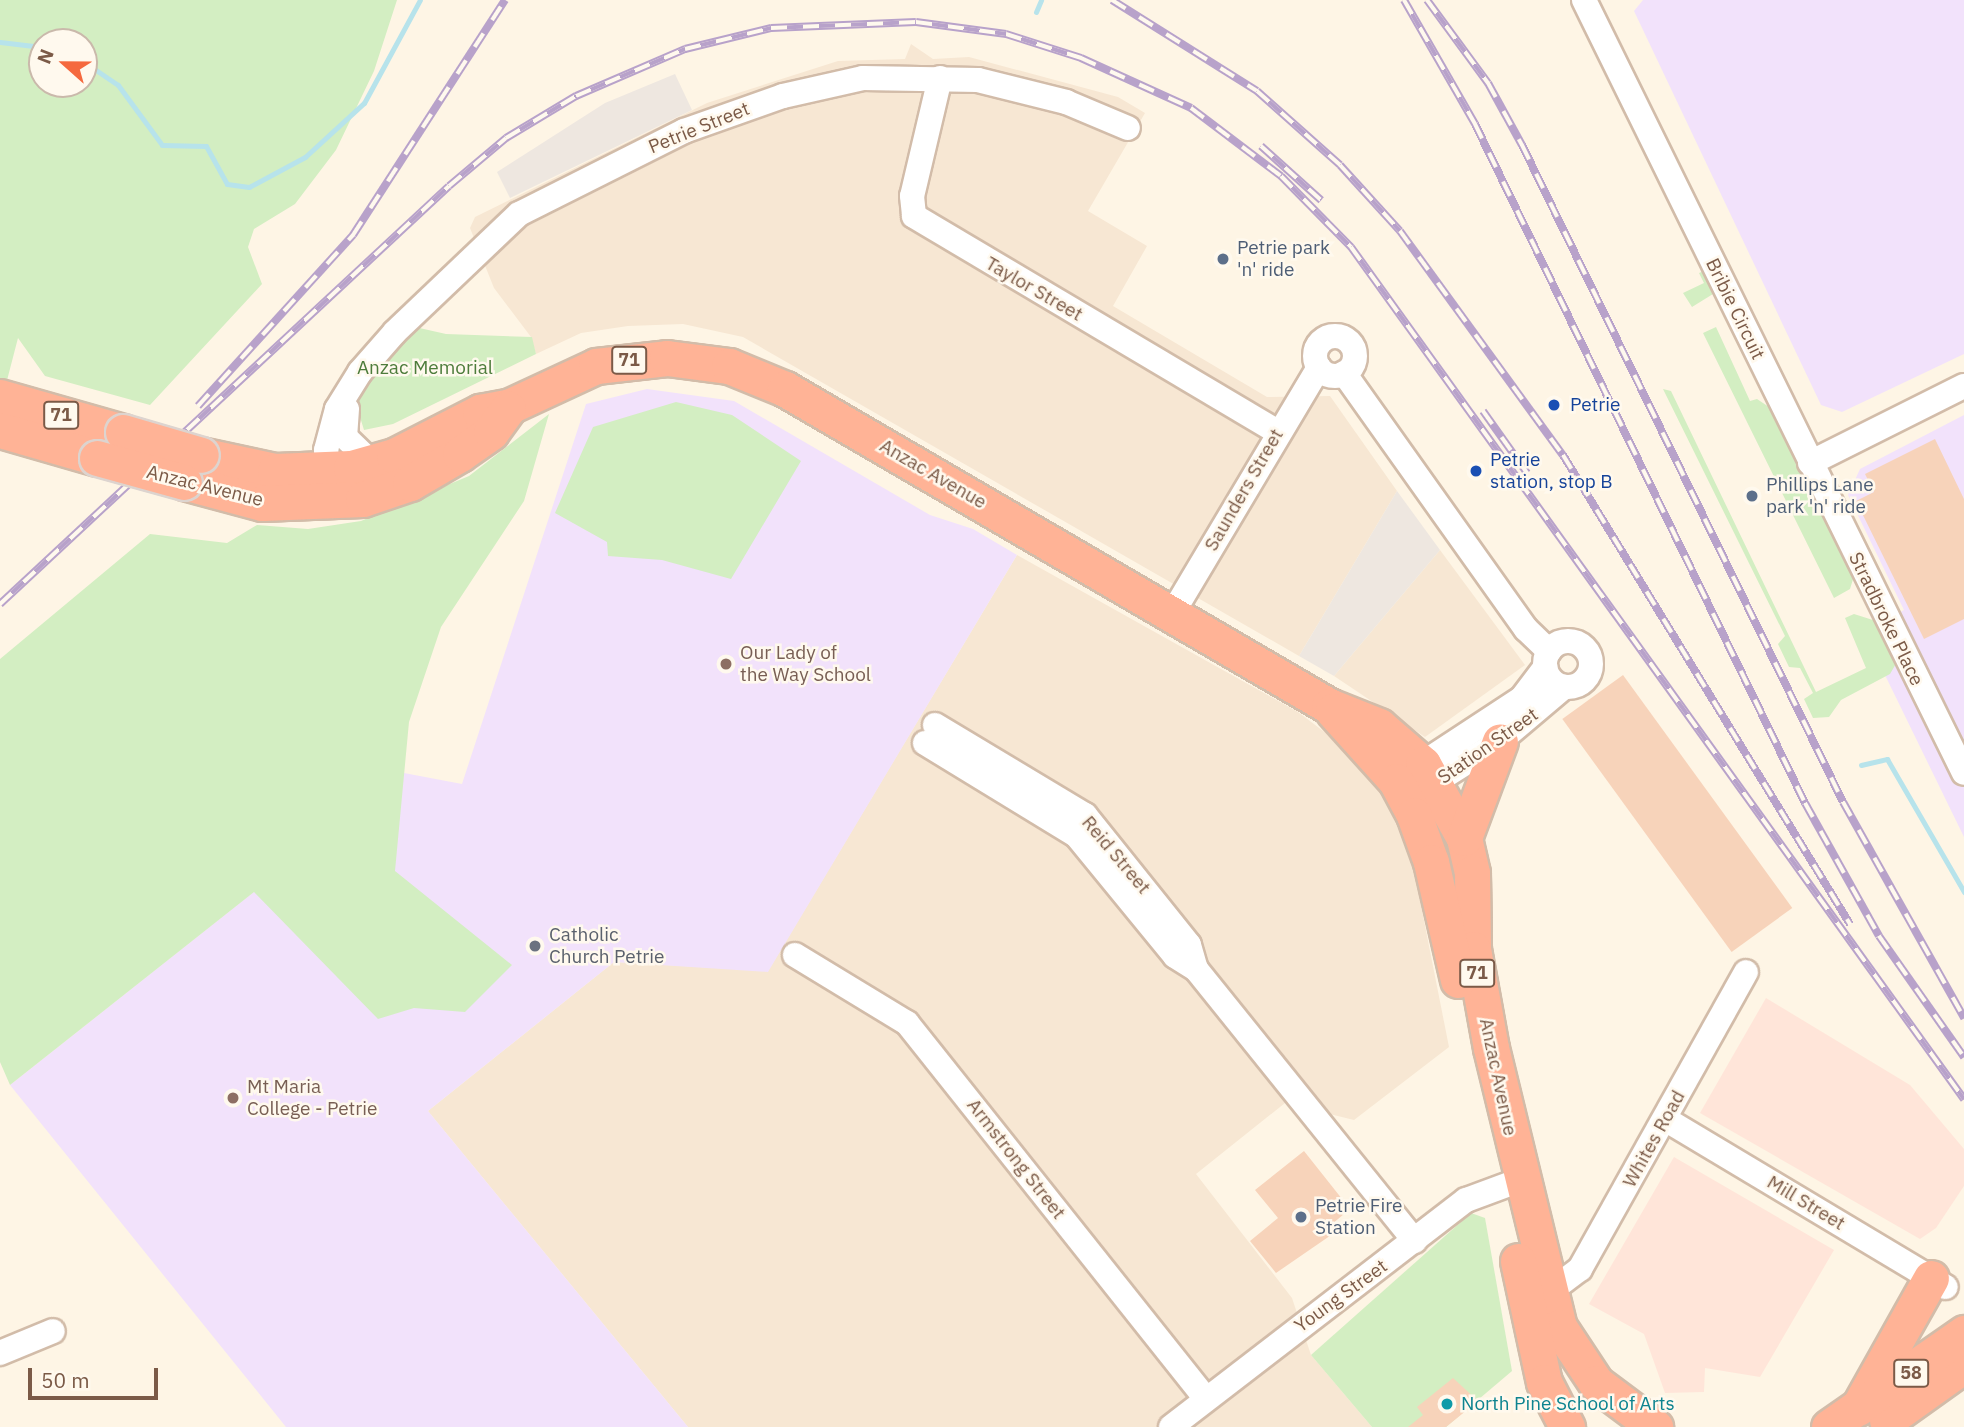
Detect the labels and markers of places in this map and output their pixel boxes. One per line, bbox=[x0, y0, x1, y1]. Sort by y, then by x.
place label: Petrie park 'n' ride bbox=[1237, 237, 1330, 281]
marker: Petrie park 'n' ride bbox=[1215, 251, 1231, 267]
place label: Petrie bbox=[1570, 394, 1620, 416]
marker: Petrie bbox=[1544, 395, 1564, 415]
place label: Petrie station, stop B bbox=[1490, 449, 1613, 493]
marker: Petrie station, stop B bbox=[1468, 463, 1484, 479]
place label: Phillips Lane park 'n' ride bbox=[1766, 474, 1874, 518]
marker: Phillips Lane park 'n' ride bbox=[1744, 488, 1760, 504]
place label: Our Lady of the Way School bbox=[740, 642, 871, 686]
marker: Our Lady of the Way School bbox=[718, 656, 734, 672]
place label: Catholic Church Petrie bbox=[549, 924, 664, 968]
marker: Catholic Church Petrie bbox=[527, 938, 543, 954]
place label: Mt Maria College - Petrie bbox=[247, 1076, 377, 1120]
marker: Mt Maria College - Petrie bbox=[225, 1090, 241, 1106]
place label: Petrie Fire Station bbox=[1315, 1195, 1403, 1239]
marker: Petrie Fire Station bbox=[1293, 1209, 1309, 1225]
place label: North Pine School of Arts bbox=[1461, 1393, 1675, 1415]
marker: North Pine School of Arts bbox=[1439, 1396, 1455, 1412]

